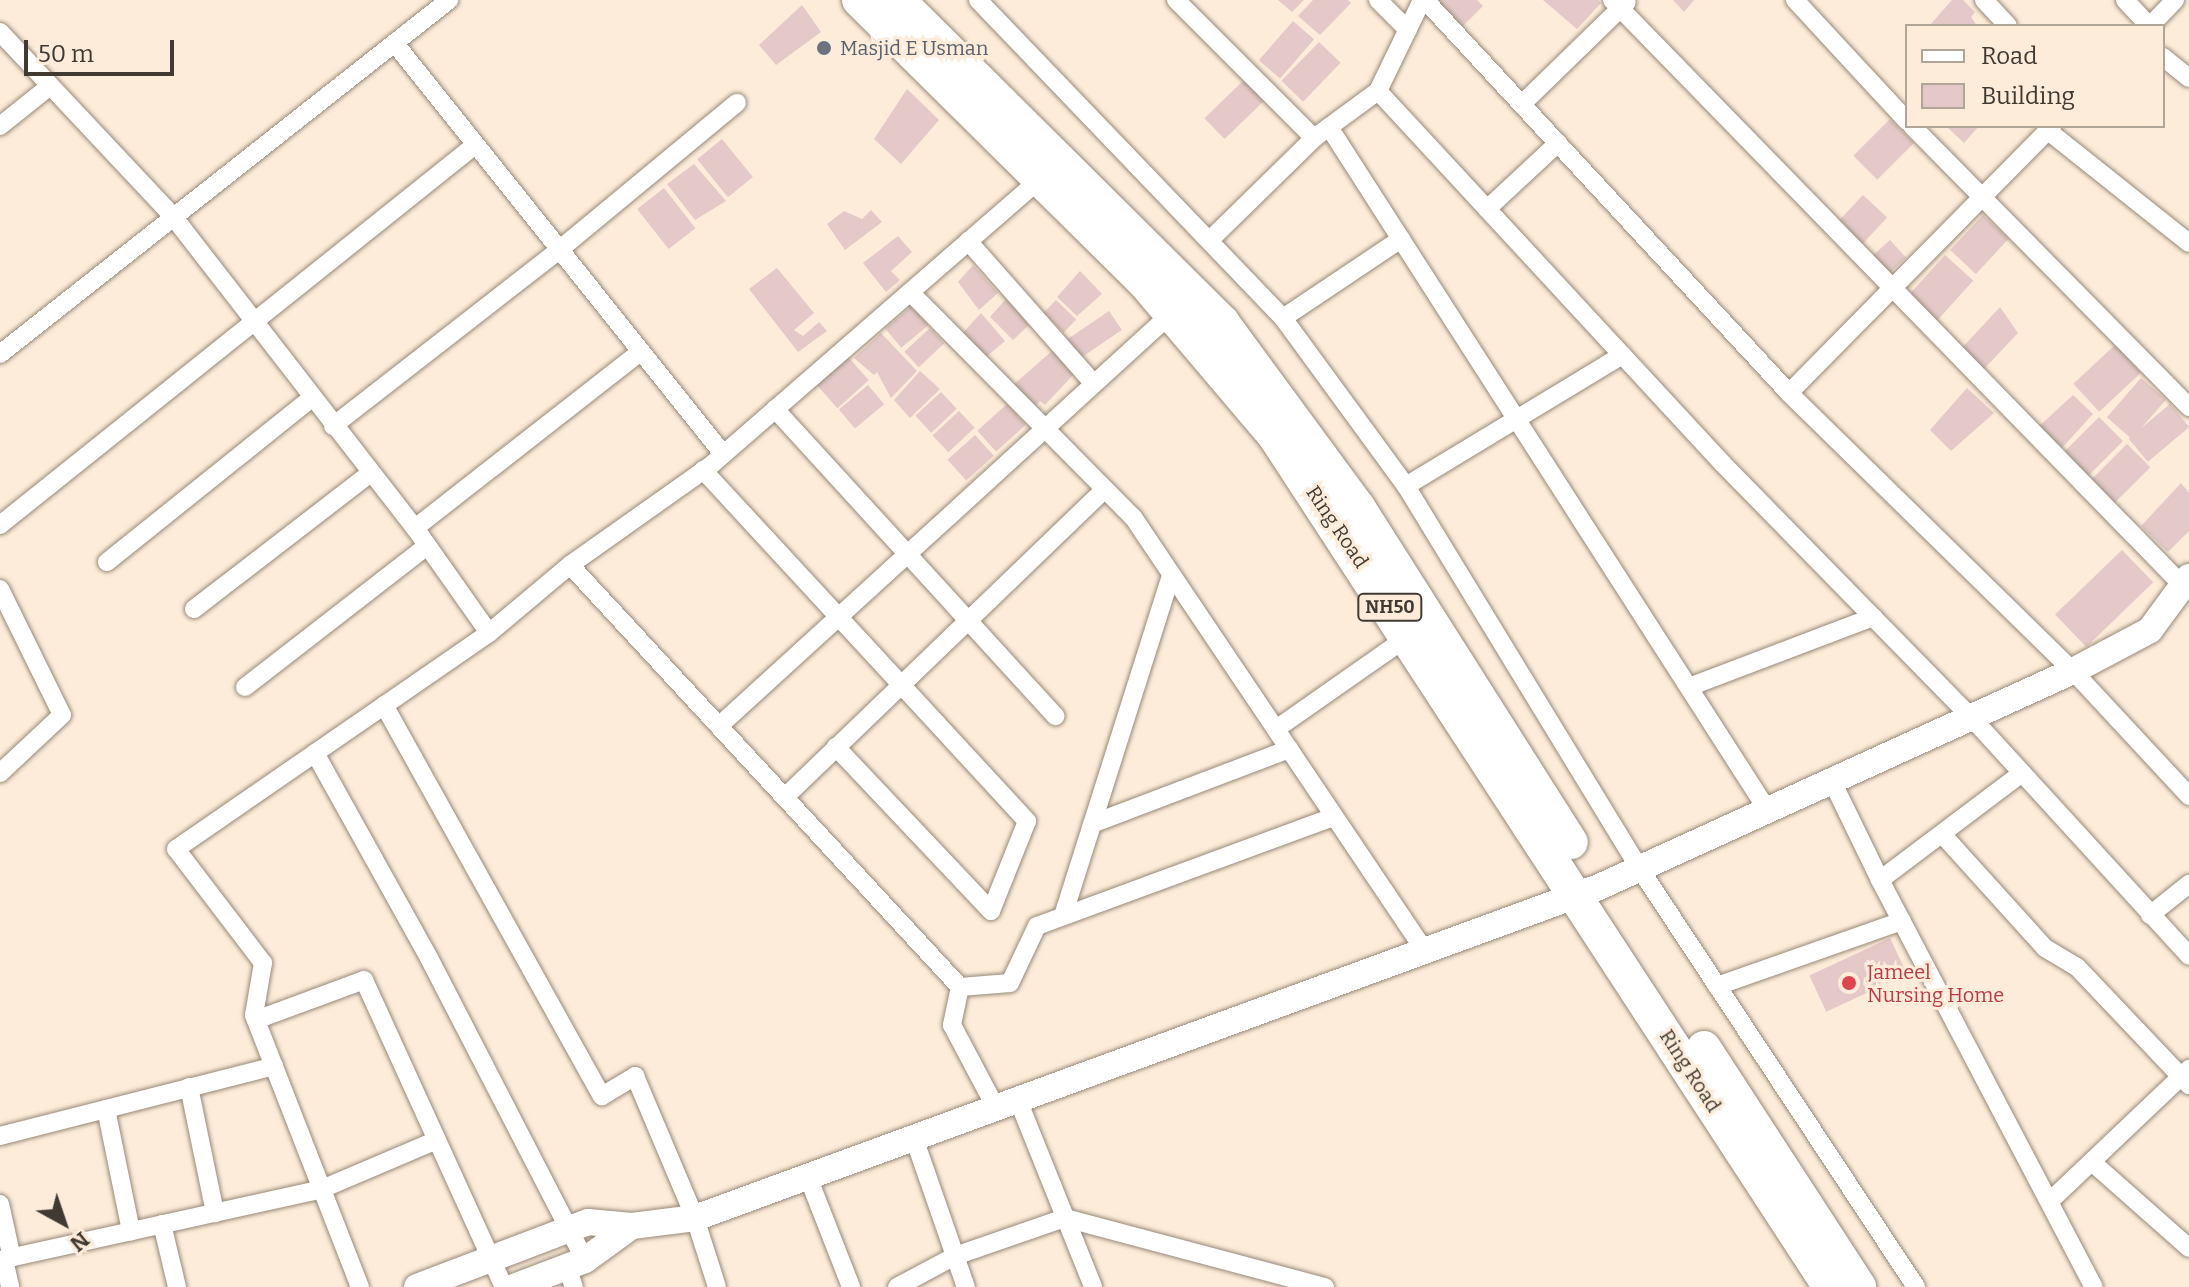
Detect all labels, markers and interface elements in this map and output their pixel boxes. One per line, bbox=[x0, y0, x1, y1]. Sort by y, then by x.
scale bar bbox=[28, 24, 178, 74]
legend bbox=[1905, 24, 2165, 128]
place label: Masjid E Usman bbox=[840, 36, 988, 60]
marker: Masjid E Usman bbox=[815, 39, 833, 57]
text: 50 m bbox=[38, 40, 94, 68]
text: Road bbox=[1981, 42, 2037, 70]
text: Building bbox=[1981, 82, 2075, 110]
street label: Ring Road bbox=[1301, 481, 1373, 573]
road number: NH50 bbox=[1356, 593, 1424, 621]
place label: Jameel Nursing Home bbox=[1867, 960, 2004, 1007]
marker: Jameel Nursing Home bbox=[1838, 972, 1860, 994]
street label: Ring Road bbox=[1654, 1025, 1726, 1117]
north arrow bbox=[24, 1183, 104, 1263]
text: N bbox=[65, 1226, 95, 1258]

